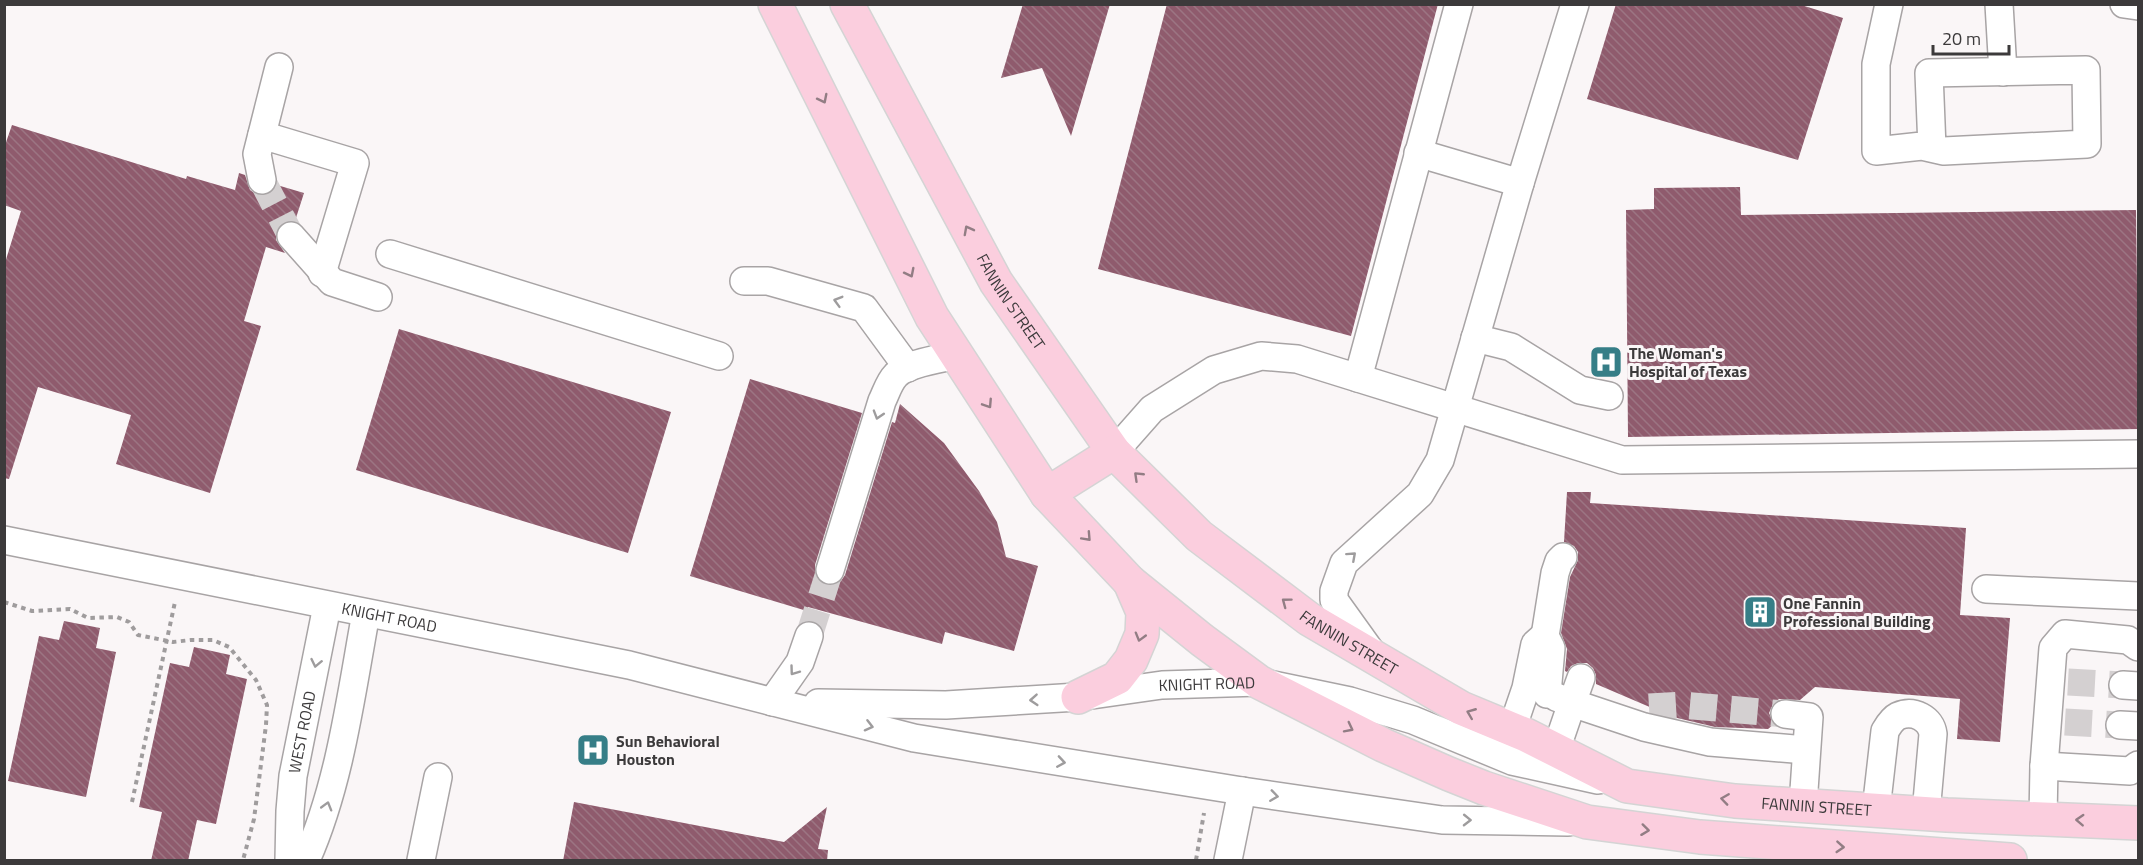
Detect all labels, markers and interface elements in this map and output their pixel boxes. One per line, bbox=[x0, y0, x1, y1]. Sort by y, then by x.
scale bar bbox=[1933, 18, 2010, 56]
text: 20 m bbox=[1942, 25, 1981, 52]
one-way arrow bbox=[815, 93, 827, 104]
one-way arrow bbox=[964, 226, 975, 236]
street label: FANNIN STREET bbox=[971, 249, 1052, 355]
one-way arrow bbox=[903, 267, 915, 278]
one-way arrow bbox=[833, 296, 844, 308]
place label: The Woman's Hospital of Texas bbox=[1629, 341, 1747, 383]
hospital icon: The Woman's Hospital of Texas bbox=[1588, 344, 1624, 380]
one-way arrow bbox=[981, 398, 993, 408]
one-way arrow bbox=[873, 409, 885, 420]
one-way arrow bbox=[1135, 472, 1145, 483]
one-way arrow bbox=[1080, 530, 1091, 541]
one-way arrow bbox=[1345, 552, 1355, 563]
place label: One Fannin Professional Building bbox=[1783, 591, 1931, 633]
building icon: One Fannin Professional Building bbox=[1742, 594, 1778, 630]
street label: KNIGHT ROAD bbox=[340, 596, 439, 638]
one-way arrow bbox=[1282, 598, 1293, 609]
street label: FANNIN STREET bbox=[1295, 604, 1403, 681]
one-way arrow bbox=[1135, 632, 1147, 642]
one-way arrow bbox=[311, 658, 324, 668]
one-way arrow bbox=[790, 664, 801, 675]
street label: KNIGHT ROAD bbox=[1158, 670, 1256, 697]
street label: WEST ROAD bbox=[282, 689, 322, 775]
one-way arrow bbox=[1029, 693, 1038, 706]
one-way arrow bbox=[1467, 708, 1478, 720]
one-way arrow bbox=[864, 719, 874, 732]
one-way arrow bbox=[1342, 721, 1353, 732]
place label: Sun Behavioral Houston bbox=[616, 729, 720, 771]
hospital icon: Sun Behavioral Houston bbox=[575, 732, 611, 768]
one-way arrow bbox=[1056, 755, 1066, 767]
one-way arrow bbox=[1270, 789, 1279, 801]
street label: FANNIN STREET bbox=[1761, 791, 1873, 822]
one-way arrow bbox=[1721, 794, 1730, 806]
one-way arrow bbox=[319, 801, 332, 811]
one-way arrow bbox=[1463, 814, 1472, 826]
one-way arrow bbox=[2076, 814, 2085, 827]
one-way arrow bbox=[1641, 823, 1650, 835]
one-way arrow bbox=[1835, 840, 1844, 853]

